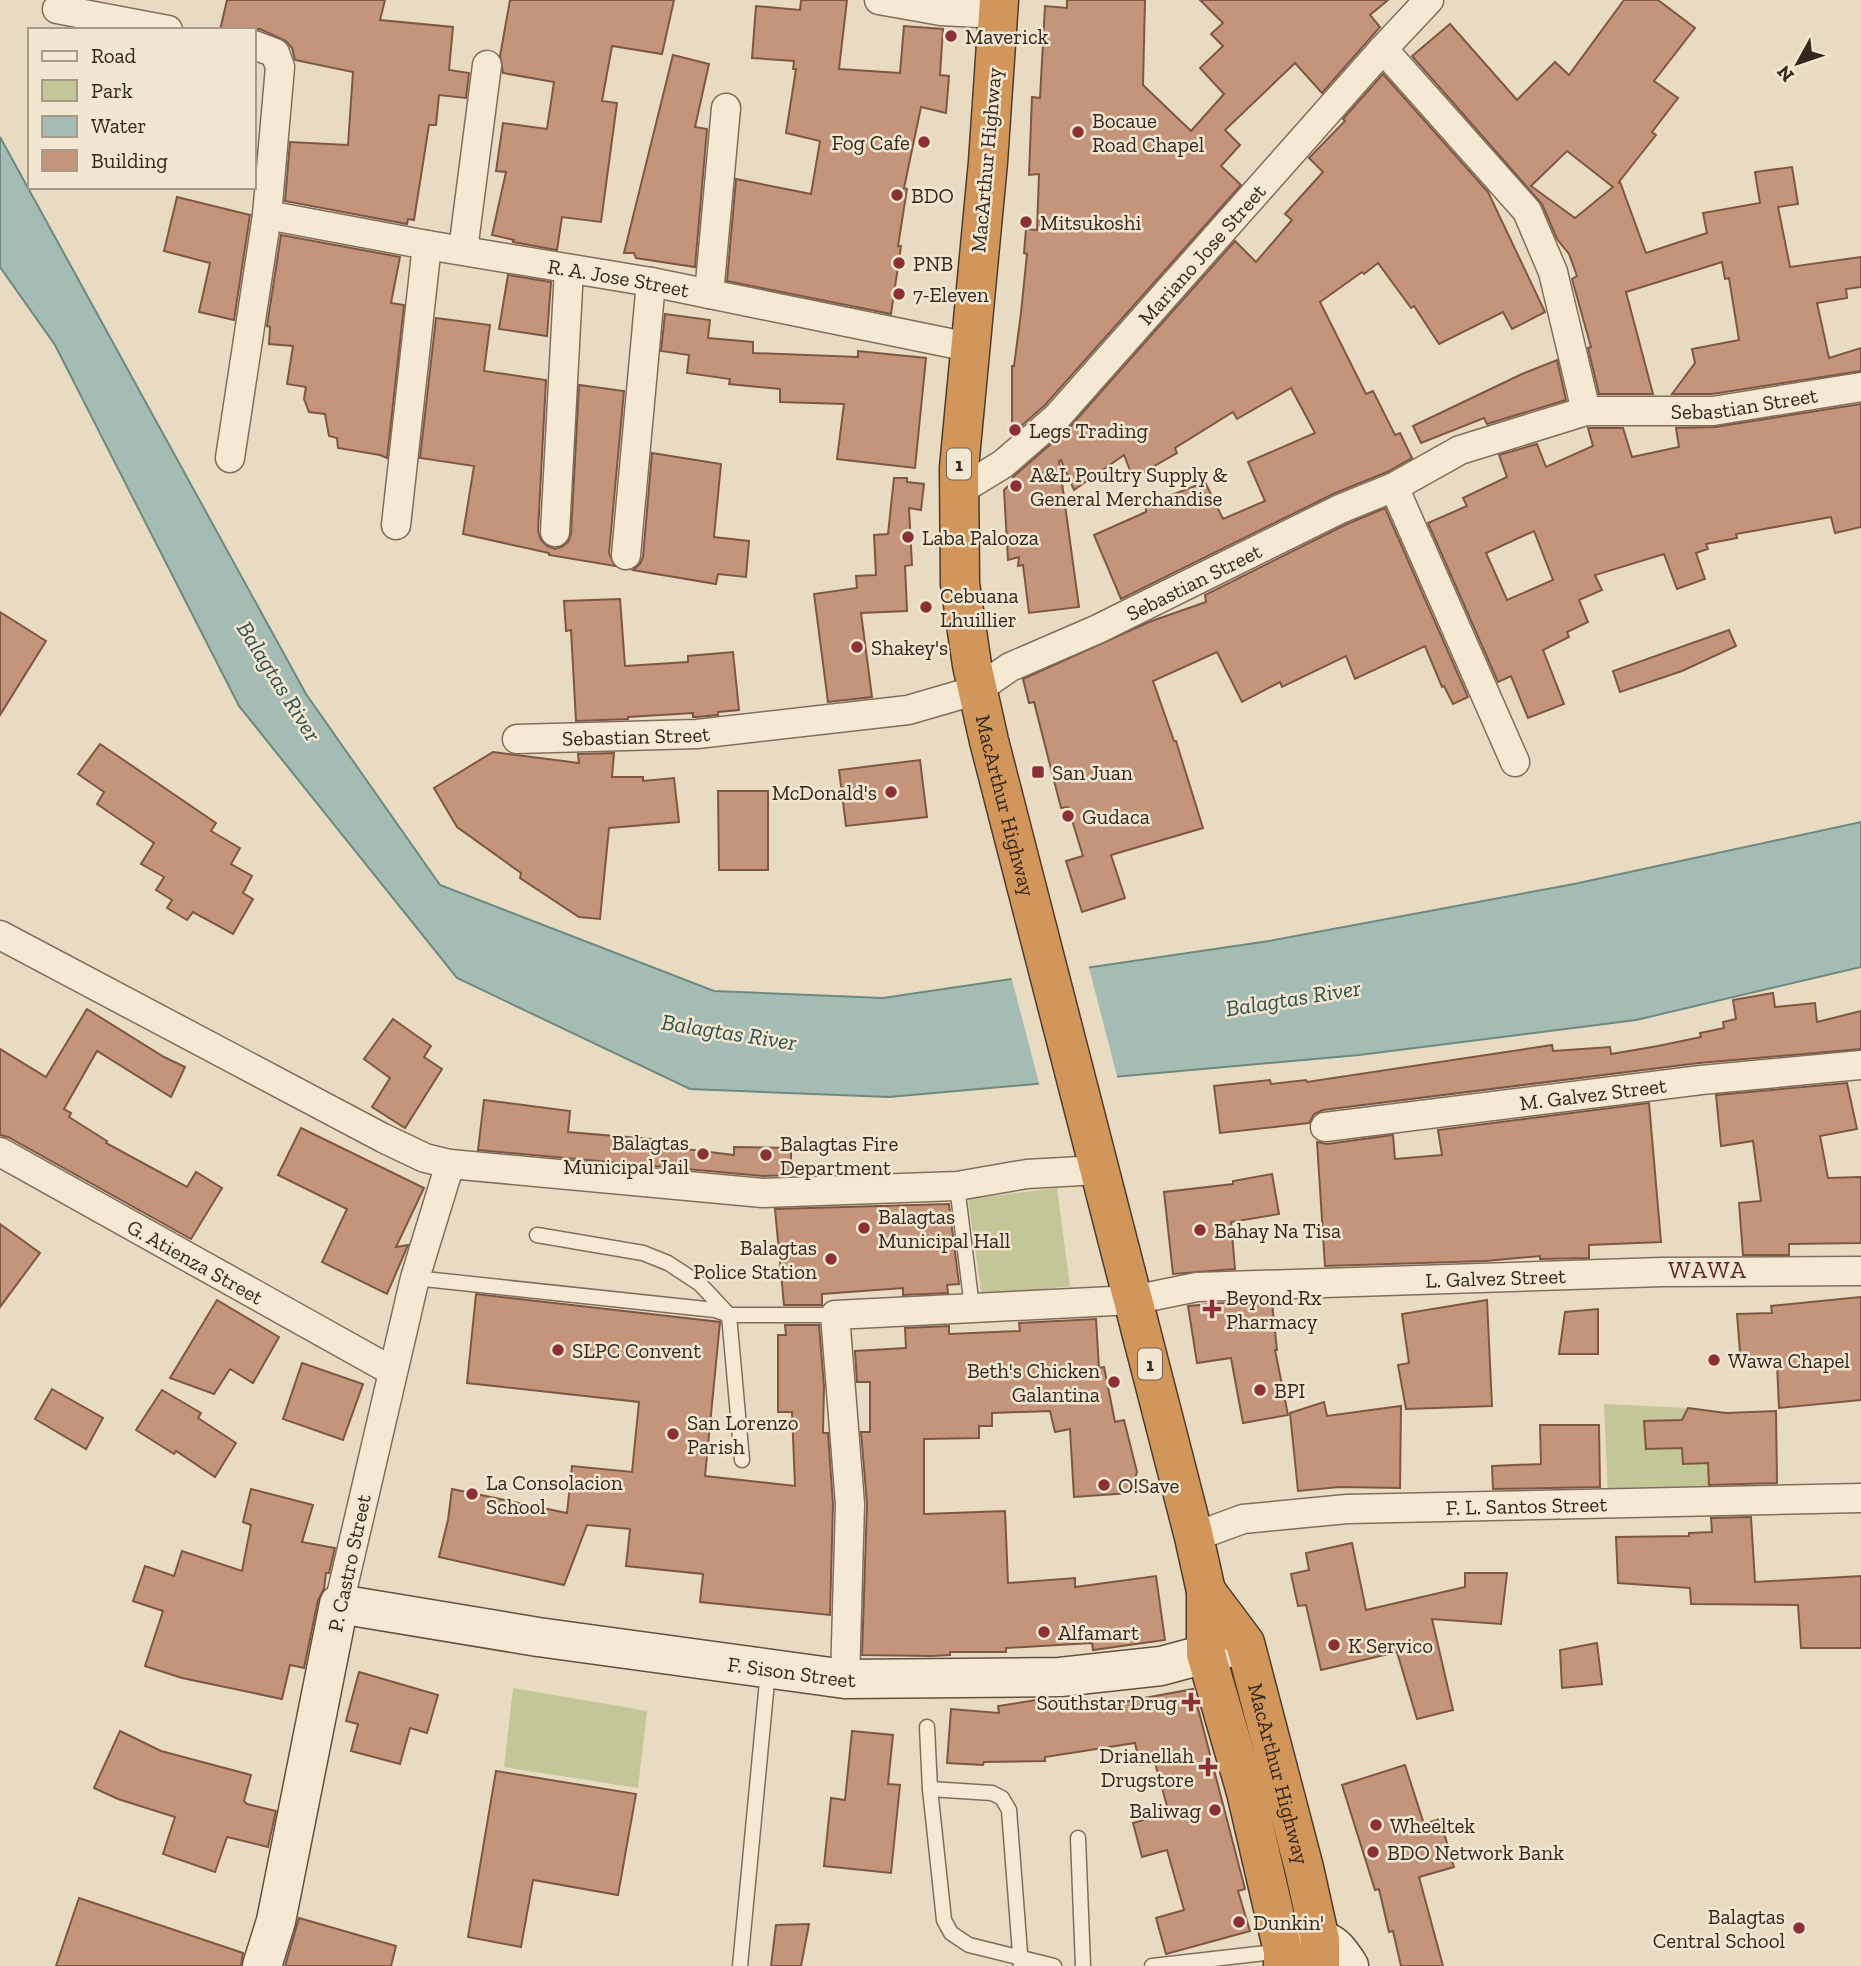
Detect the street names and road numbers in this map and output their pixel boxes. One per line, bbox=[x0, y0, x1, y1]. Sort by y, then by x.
street label: MacArthur Highway bbox=[965, 66, 1007, 254]
street label: Mariano Jose Street bbox=[1133, 178, 1270, 329]
street label: R. A. Jose Street bbox=[546, 253, 692, 302]
street label: Sebastian Street bbox=[1671, 382, 1819, 424]
road number: 1 bbox=[947, 449, 971, 480]
street label: Sebastian Street bbox=[1122, 538, 1265, 626]
street label: MacArthur Highway bbox=[971, 712, 1041, 899]
street label: Sebastian Street bbox=[562, 720, 711, 750]
street label: M. Galvez Street bbox=[1518, 1072, 1668, 1115]
street label: G. Atienza Street bbox=[123, 1213, 268, 1309]
street label: L. Galvez Street bbox=[1425, 1263, 1566, 1292]
road number: 1 bbox=[1138, 1348, 1162, 1380]
street label: F. L. Santos Street bbox=[1445, 1491, 1607, 1519]
street label: P. Castro Street bbox=[322, 1492, 376, 1634]
street label: F. Sison Street bbox=[726, 1651, 856, 1692]
street label: MacArthur Highway bbox=[1244, 1680, 1315, 1867]

